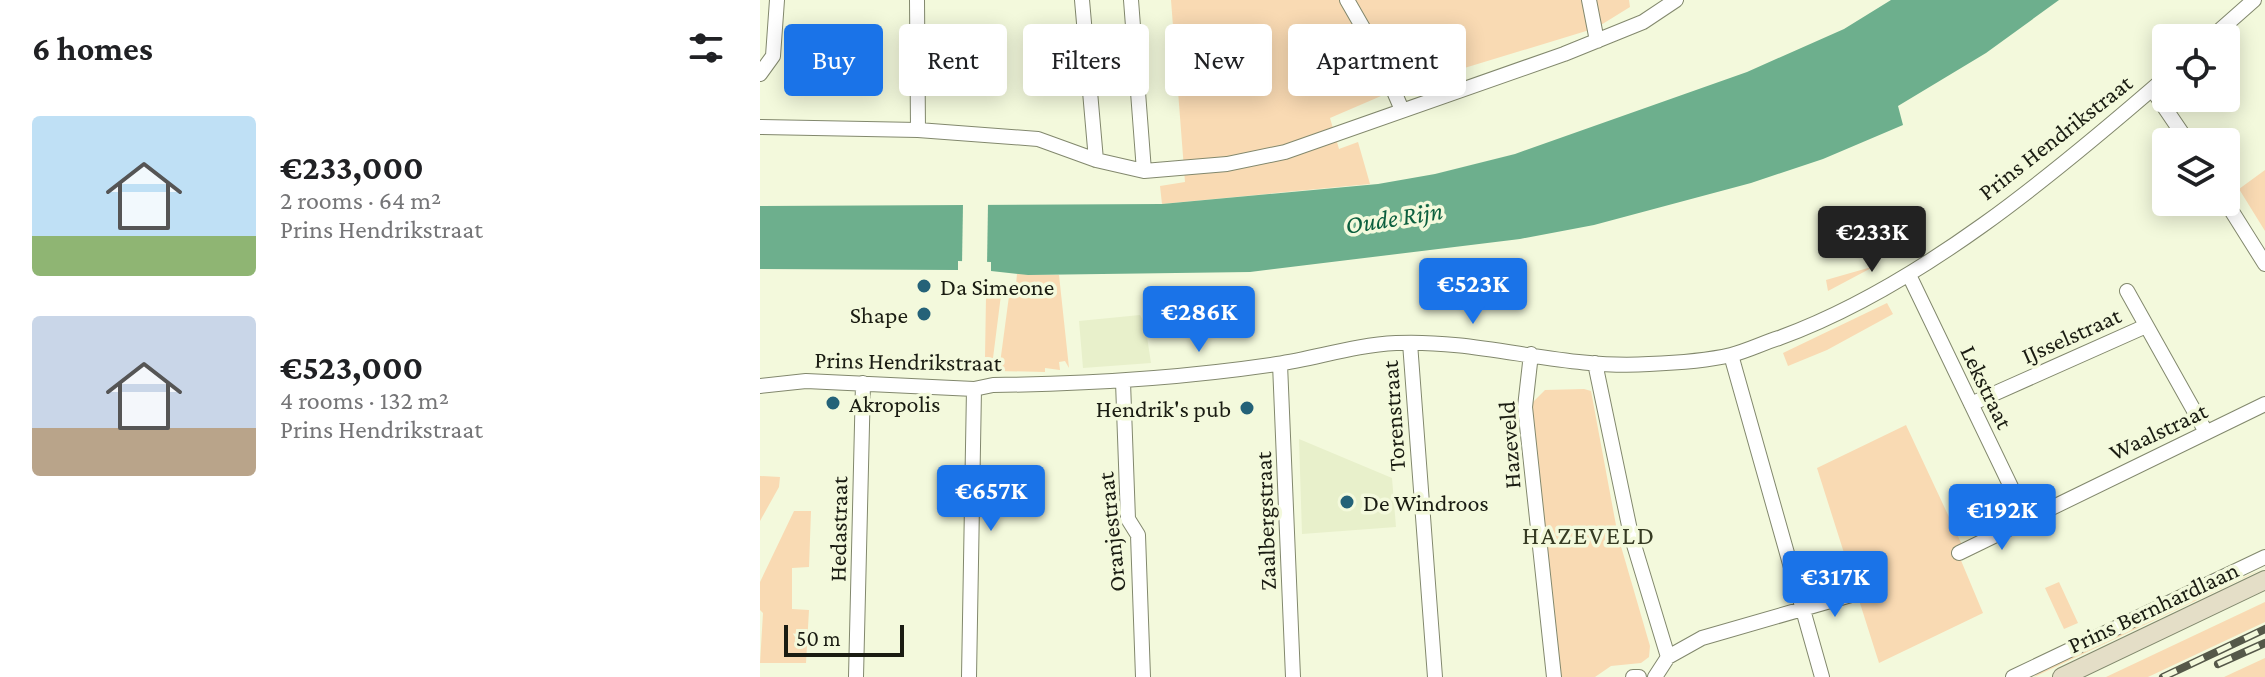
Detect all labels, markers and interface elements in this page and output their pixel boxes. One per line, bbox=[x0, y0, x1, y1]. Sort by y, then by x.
chip: Buy bbox=[784, 24, 883, 96]
chip: Rent bbox=[899, 24, 1007, 96]
chip: Filters bbox=[1023, 24, 1149, 96]
chip: New bbox=[1165, 24, 1272, 96]
chip: Apartment bbox=[1288, 24, 1466, 96]
map controls bbox=[2152, 24, 2240, 216]
button: locate bbox=[2152, 24, 2240, 112]
icon: filters bbox=[684, 26, 728, 70]
text: 6 homes bbox=[32, 30, 153, 67]
street label: Prins Hendrikstraat bbox=[1973, 68, 2138, 205]
button: layers bbox=[2152, 128, 2240, 216]
icon: home bbox=[96, 148, 192, 244]
text: €233,000 bbox=[280, 149, 424, 186]
text: 2 rooms · 64 m² bbox=[280, 186, 441, 215]
water label: Oude Rijn bbox=[1343, 196, 1445, 240]
pin: €233K bbox=[1816, 206, 1928, 274]
text: Prins Hendrikstraat bbox=[280, 215, 483, 244]
text: €233K bbox=[1836, 217, 1908, 246]
pin: €523K bbox=[1417, 258, 1529, 326]
text: €523K bbox=[1437, 269, 1509, 298]
place label: Da Simeone bbox=[940, 273, 1054, 300]
marker: Da Simeone bbox=[915, 277, 933, 295]
pin: €286K bbox=[1143, 286, 1255, 354]
text: €286K bbox=[1161, 297, 1237, 326]
place label: Shape bbox=[850, 301, 908, 328]
street label: IJsselstraat bbox=[2017, 301, 2126, 369]
marker: Shape bbox=[915, 305, 933, 323]
street label: Lekstraat bbox=[1955, 341, 2019, 434]
street label: Prins Hendrikstraat bbox=[814, 346, 1003, 376]
icon: home bbox=[96, 348, 192, 444]
text: €523,000 bbox=[280, 349, 423, 386]
street label: Torenstraat bbox=[1376, 359, 1410, 472]
text: 4 rooms · 132 m² bbox=[280, 386, 449, 415]
place label: Akropolis bbox=[849, 390, 941, 417]
marker: Akropolis bbox=[824, 394, 842, 412]
place label: Hendrik's pub bbox=[1096, 395, 1231, 422]
street label: Waalstraat bbox=[2105, 396, 2212, 465]
marker: Hendrik's pub bbox=[1238, 399, 1256, 417]
street label: Hazeveld bbox=[1492, 400, 1526, 490]
text: Prins Hendrikstraat bbox=[280, 415, 483, 444]
street label: Zaalbergstraat bbox=[1249, 450, 1281, 591]
pin: €657K bbox=[935, 465, 1047, 533]
street label: Oranjestraat bbox=[1091, 470, 1131, 593]
street label: Hedastraat bbox=[824, 475, 852, 582]
text: €657K bbox=[955, 476, 1027, 505]
pin: €192K bbox=[1946, 484, 2058, 552]
place label: De Windroos bbox=[1363, 489, 1489, 516]
marker: De Windroos bbox=[1338, 493, 1356, 511]
text: €192K bbox=[1967, 495, 2037, 524]
district label: HAZEVELD bbox=[1522, 521, 1656, 550]
pin: €317K bbox=[1779, 551, 1891, 619]
street label: Prins Bernhardlaan bbox=[2064, 556, 2243, 658]
text: €317K bbox=[1801, 562, 1869, 591]
scale bar bbox=[784, 621, 904, 657]
text: 50 m bbox=[796, 626, 841, 651]

